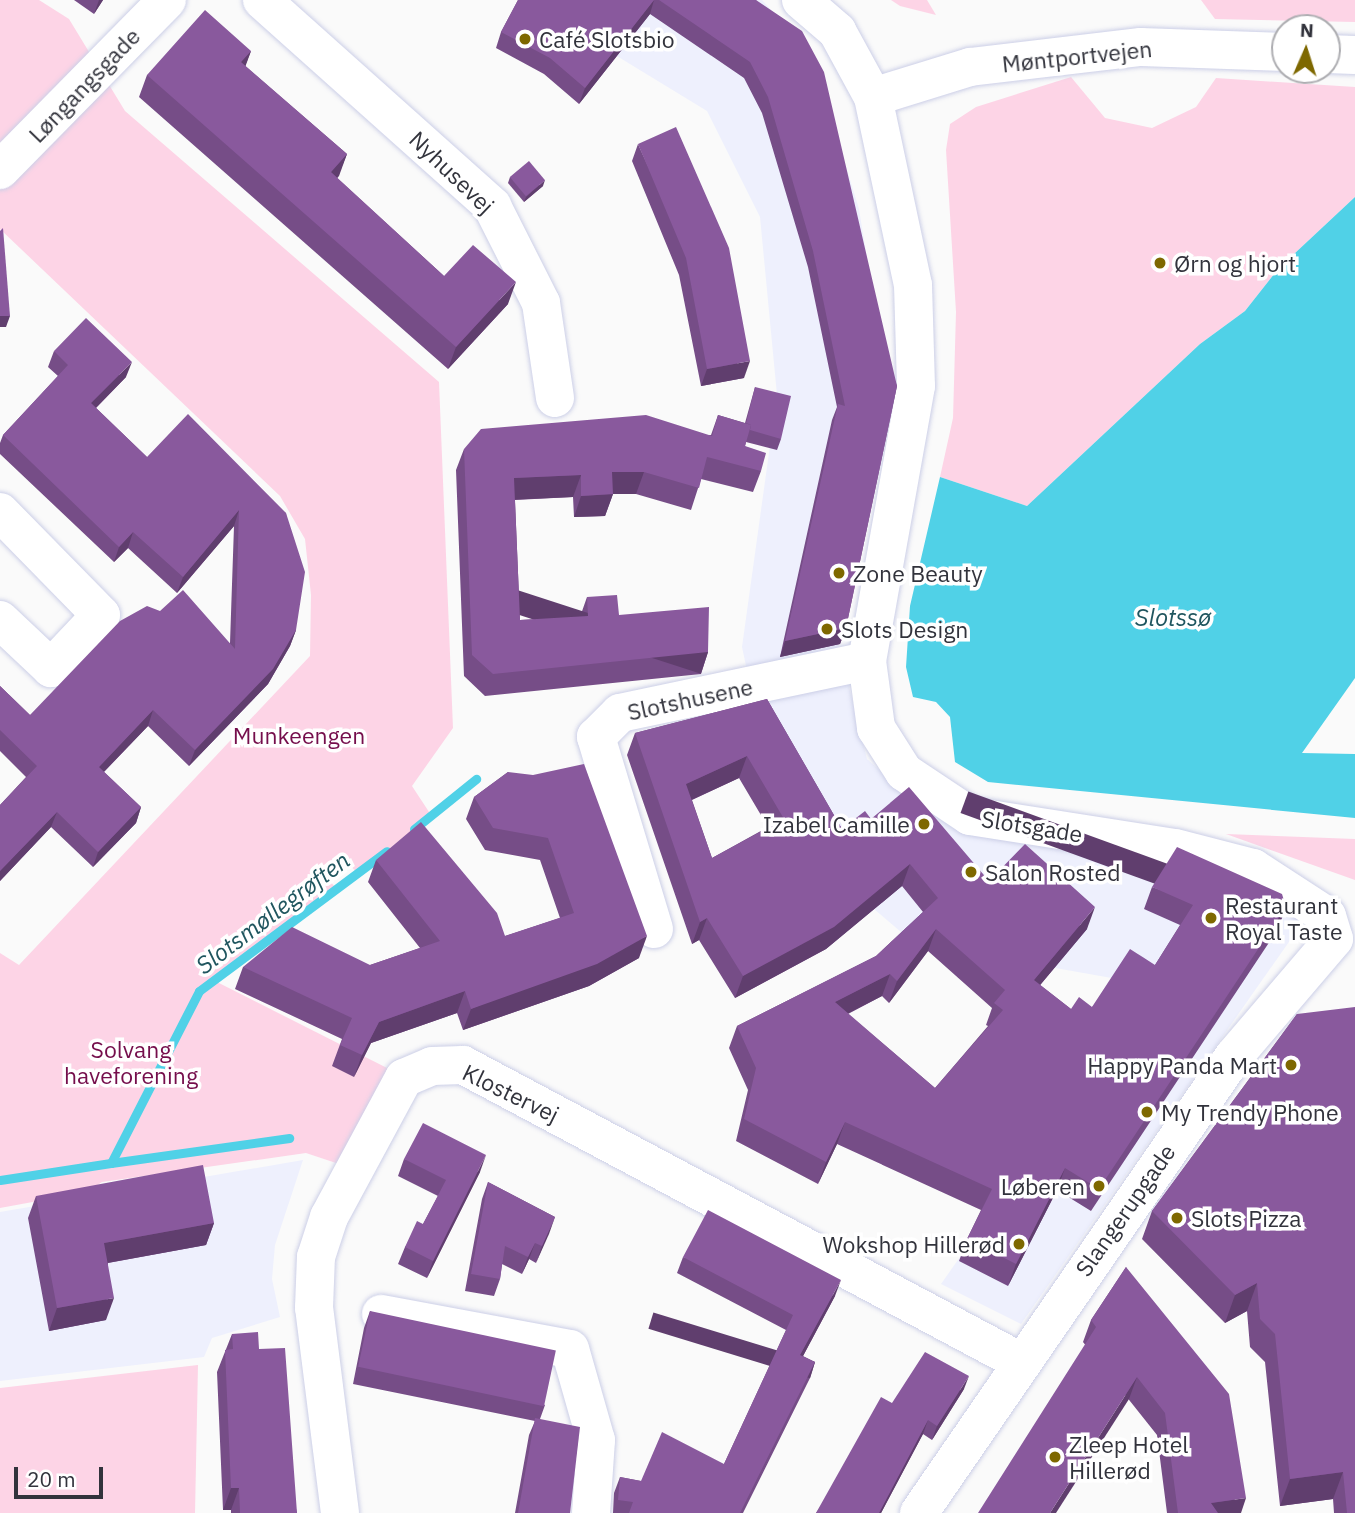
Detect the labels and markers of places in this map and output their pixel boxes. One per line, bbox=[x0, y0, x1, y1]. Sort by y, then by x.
place label: Café Slotsbio bbox=[539, 25, 675, 53]
marker: Café Slotsbio bbox=[517, 31, 533, 47]
place label: Ørn og hjort bbox=[1174, 249, 1296, 277]
marker: Ørn og hjort bbox=[1152, 255, 1168, 271]
place label: Zone Beauty bbox=[853, 559, 983, 587]
marker: Zone Beauty bbox=[831, 565, 847, 581]
place label: Slots Design bbox=[841, 615, 968, 643]
marker: Slots Design bbox=[819, 621, 835, 637]
place label: Izabel Camille bbox=[763, 810, 910, 838]
marker: Izabel Camille bbox=[916, 816, 932, 832]
place label: Salon Rosted bbox=[985, 858, 1121, 886]
marker: Salon Rosted bbox=[963, 864, 979, 880]
place label: Restaurant Royal Taste bbox=[1225, 891, 1343, 945]
marker: Restaurant Royal Taste bbox=[1203, 910, 1219, 926]
place label: Happy Panda Mart bbox=[1087, 1051, 1277, 1079]
marker: Happy Panda Mart bbox=[1283, 1057, 1299, 1073]
place label: My Trendy Phone bbox=[1161, 1098, 1339, 1126]
marker: My Trendy Phone bbox=[1139, 1104, 1155, 1120]
place label: Løberen bbox=[1001, 1172, 1085, 1200]
marker: Løberen bbox=[1091, 1178, 1107, 1194]
place label: Slots Pizza bbox=[1191, 1204, 1302, 1232]
marker: Slots Pizza bbox=[1169, 1210, 1185, 1226]
place label: Wokshop Hillerød bbox=[822, 1230, 1005, 1258]
marker: Wokshop Hillerød bbox=[1011, 1236, 1027, 1252]
place label: Zleep Hotel Hillerød bbox=[1069, 1430, 1189, 1484]
marker: Zleep Hotel Hillerød bbox=[1047, 1449, 1063, 1465]

